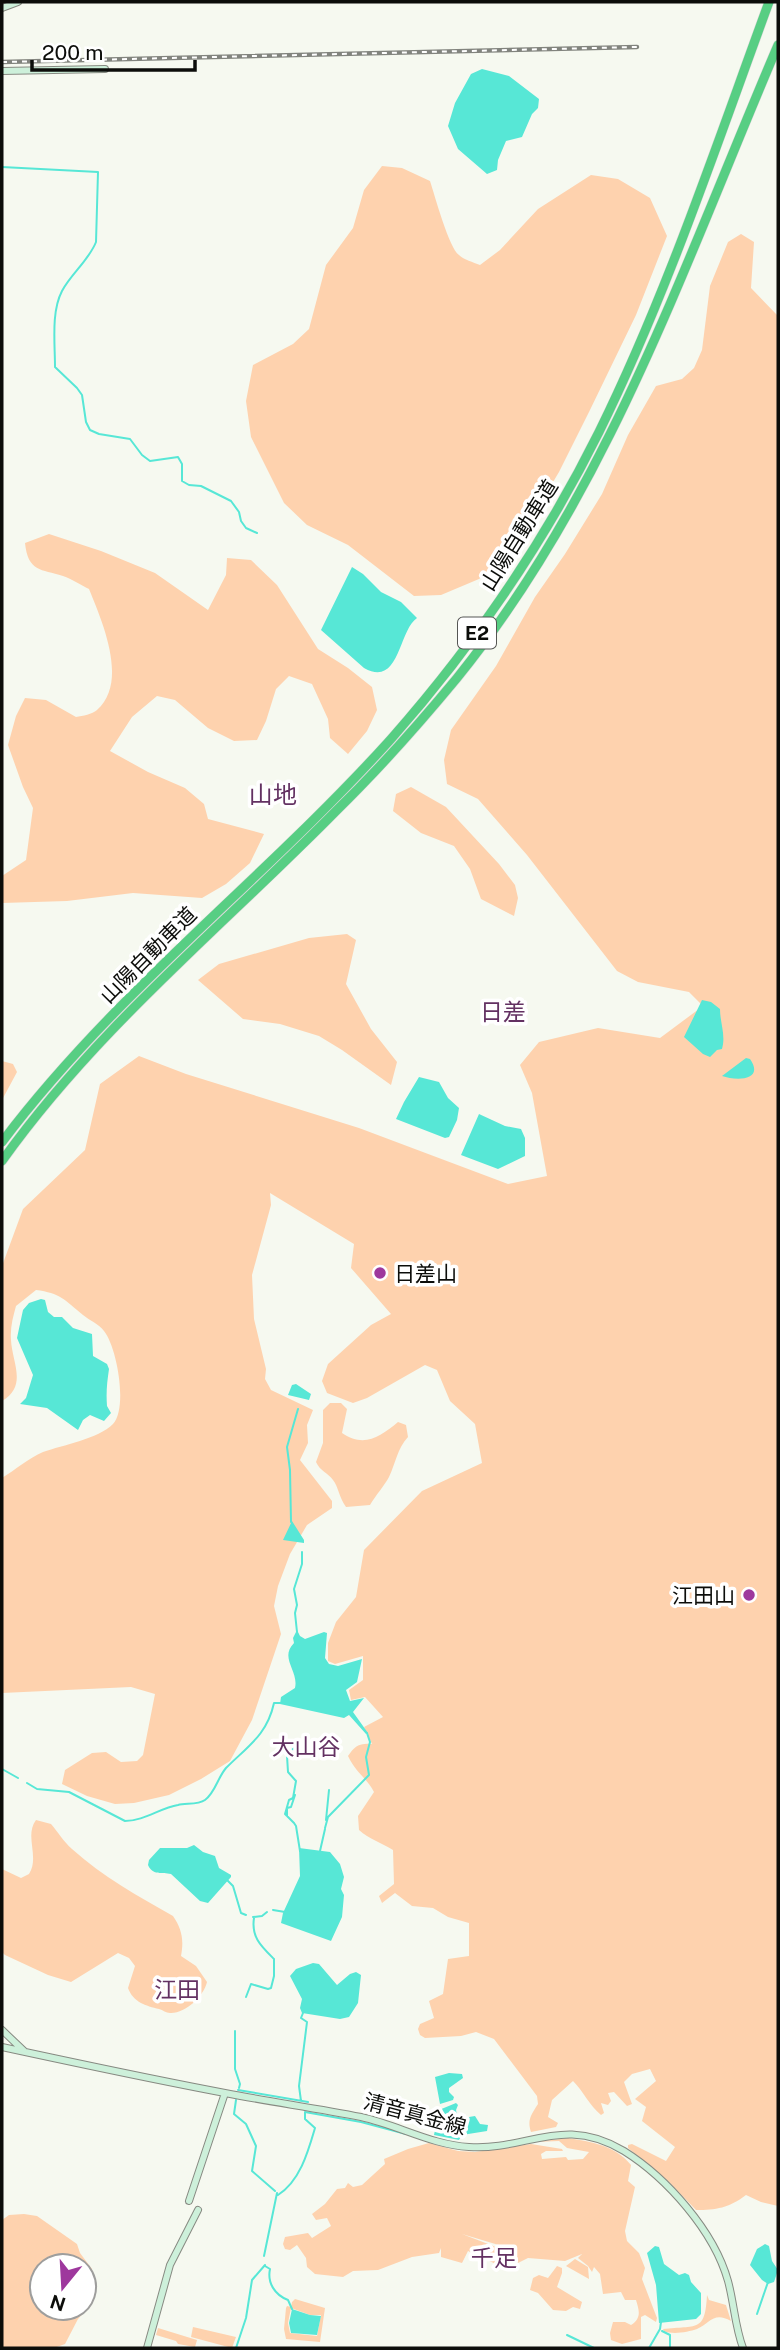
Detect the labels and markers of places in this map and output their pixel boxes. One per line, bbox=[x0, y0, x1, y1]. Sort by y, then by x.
place label: 日差山 bbox=[394, 1261, 457, 1286]
marker: 日差山 bbox=[372, 1265, 388, 1281]
place label: 江田山 bbox=[672, 1583, 735, 1608]
marker: 江田山 bbox=[741, 1587, 757, 1603]

